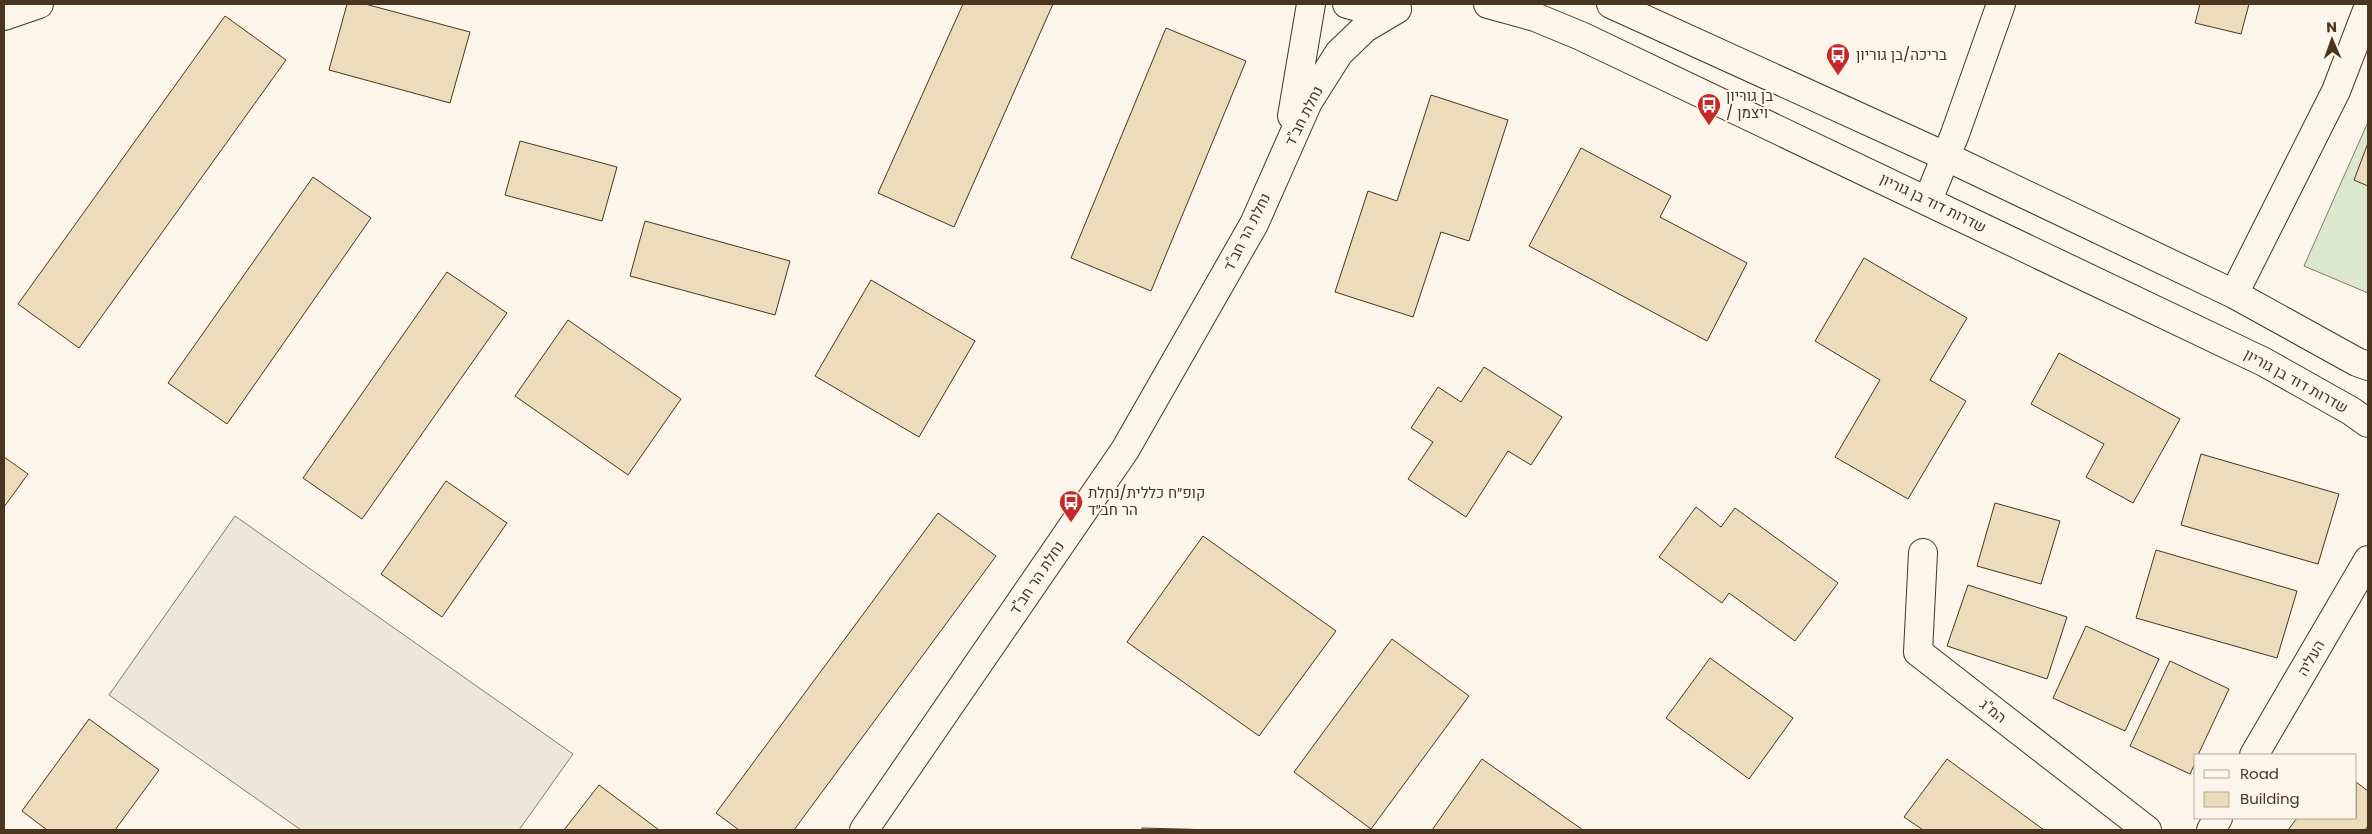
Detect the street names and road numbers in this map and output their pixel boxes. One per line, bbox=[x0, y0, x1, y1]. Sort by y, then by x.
street label: נחלת חב"ד bbox=[1279, 82, 1328, 149]
street label: שדרות דוד בן גוריון bbox=[1876, 168, 1990, 237]
street label: נחלת הר חב"ד bbox=[1218, 189, 1275, 274]
street label: שדרות דוד בן גוריון bbox=[2240, 343, 2352, 418]
street label: נחלת הר חב"ד bbox=[1004, 537, 1069, 619]
street label: העליה bbox=[2292, 636, 2329, 680]
street label: המ"ג bbox=[1976, 694, 2011, 728]

